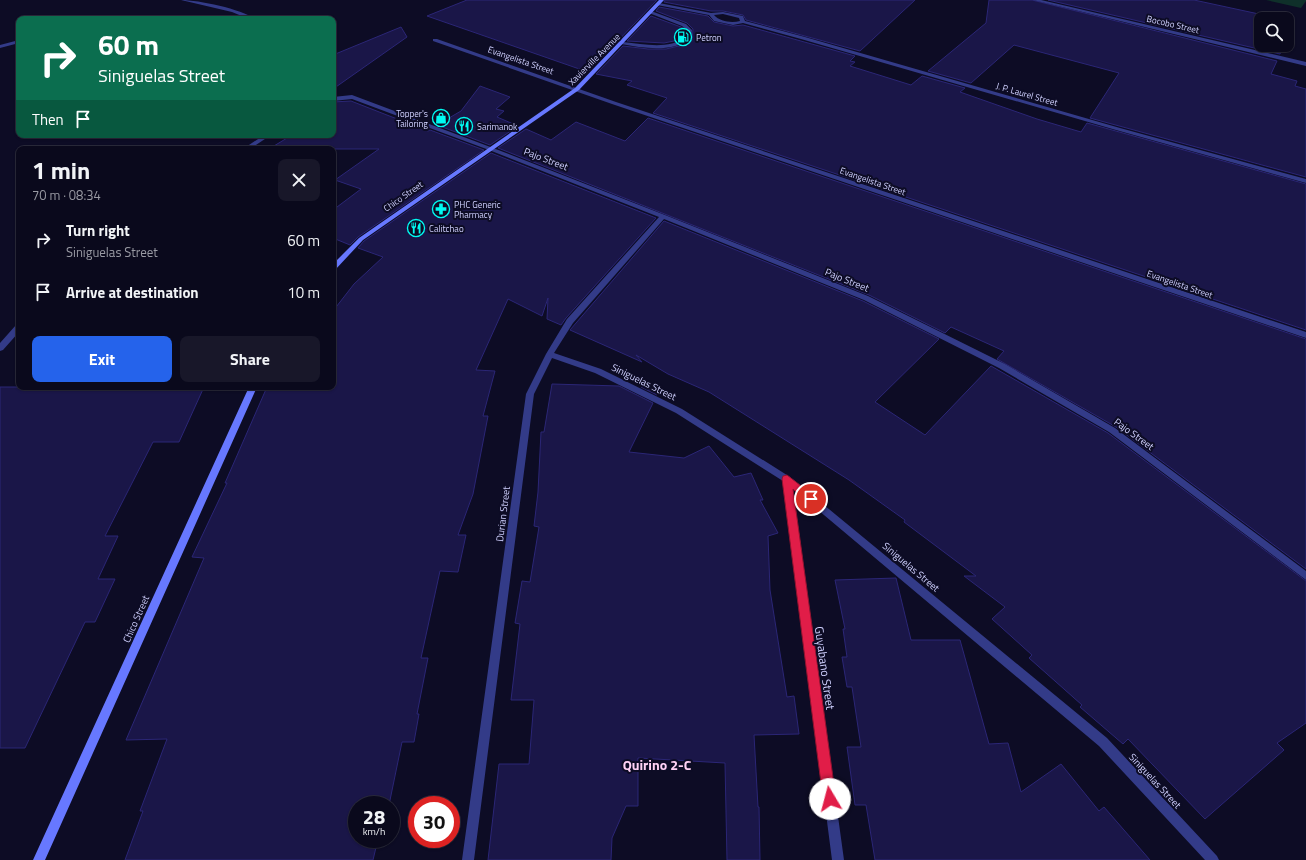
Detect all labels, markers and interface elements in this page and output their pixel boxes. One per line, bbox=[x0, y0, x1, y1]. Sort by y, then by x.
street label: Bocobo Street bbox=[1145, 12, 1201, 37]
map controls bbox=[1254, 12, 1294, 52]
button: search bbox=[1254, 12, 1294, 52]
text: 60 m bbox=[98, 23, 159, 66]
fuel station icon: Petron bbox=[673, 27, 693, 47]
street label: Xavierville Avenue bbox=[565, 30, 623, 88]
place label: Petron bbox=[696, 31, 722, 44]
icon: right bbox=[32, 32, 84, 84]
street label: Evangelista Street bbox=[486, 43, 556, 78]
text: Siniguelas Street bbox=[98, 62, 225, 89]
street label: J. P. Laurel Street bbox=[995, 79, 1060, 109]
place label: Topper's Tailoring bbox=[396, 107, 428, 130]
text: Then bbox=[32, 108, 64, 131]
icon: arrive bbox=[72, 108, 94, 130]
shop icon: Topper's Tailoring bbox=[431, 108, 451, 128]
restaurant icon: Sarimanok bbox=[454, 116, 474, 136]
place label: Sarimanok bbox=[477, 120, 518, 133]
street label: Pajo Street bbox=[522, 144, 571, 174]
text: 1 min bbox=[32, 152, 90, 188]
button: close bbox=[278, 159, 320, 201]
street label: Evangelista Street bbox=[838, 164, 908, 199]
street label: Chico Street bbox=[381, 177, 426, 214]
text: 70 m · 08:34 bbox=[32, 185, 101, 205]
place label: PHC Generic Pharmacy bbox=[454, 198, 501, 221]
pharmacy icon: PHC Generic Pharmacy bbox=[431, 199, 451, 219]
restaurant icon: Calitchao bbox=[406, 218, 426, 238]
text: Turn right bbox=[66, 219, 130, 242]
place label: Calitchao bbox=[429, 222, 464, 235]
icon: right bbox=[32, 229, 54, 251]
text: 60 m bbox=[287, 229, 320, 252]
text: Siniguelas Street bbox=[66, 242, 158, 262]
street label: Pajo Street bbox=[823, 264, 872, 296]
street label: Evangelista Street bbox=[1145, 267, 1215, 302]
icon: arrive bbox=[32, 281, 54, 303]
text: Arrive at destination bbox=[66, 281, 199, 304]
text: 10 m bbox=[287, 281, 320, 304]
button: Exit bbox=[32, 336, 172, 382]
button: Share bbox=[180, 336, 320, 382]
street label: Siniguelas Street bbox=[609, 360, 679, 404]
street label: Pajo Street bbox=[1111, 414, 1158, 454]
pin bbox=[794, 482, 828, 516]
street label: Durian Street bbox=[492, 485, 514, 543]
icon: arrive bbox=[800, 488, 822, 510]
street label: Siniguelas Street bbox=[879, 539, 943, 596]
street label: Chico Street bbox=[119, 592, 153, 645]
street label: Guyabano Street bbox=[810, 625, 840, 712]
street label: Siniguelas Street bbox=[1125, 750, 1185, 812]
district label: Quirino 2-C bbox=[623, 754, 692, 775]
position arrow bbox=[809, 778, 851, 820]
speed limit sign: 30 bbox=[408, 796, 460, 848]
text: 28 bbox=[363, 801, 385, 832]
text: km/h bbox=[363, 824, 385, 839]

